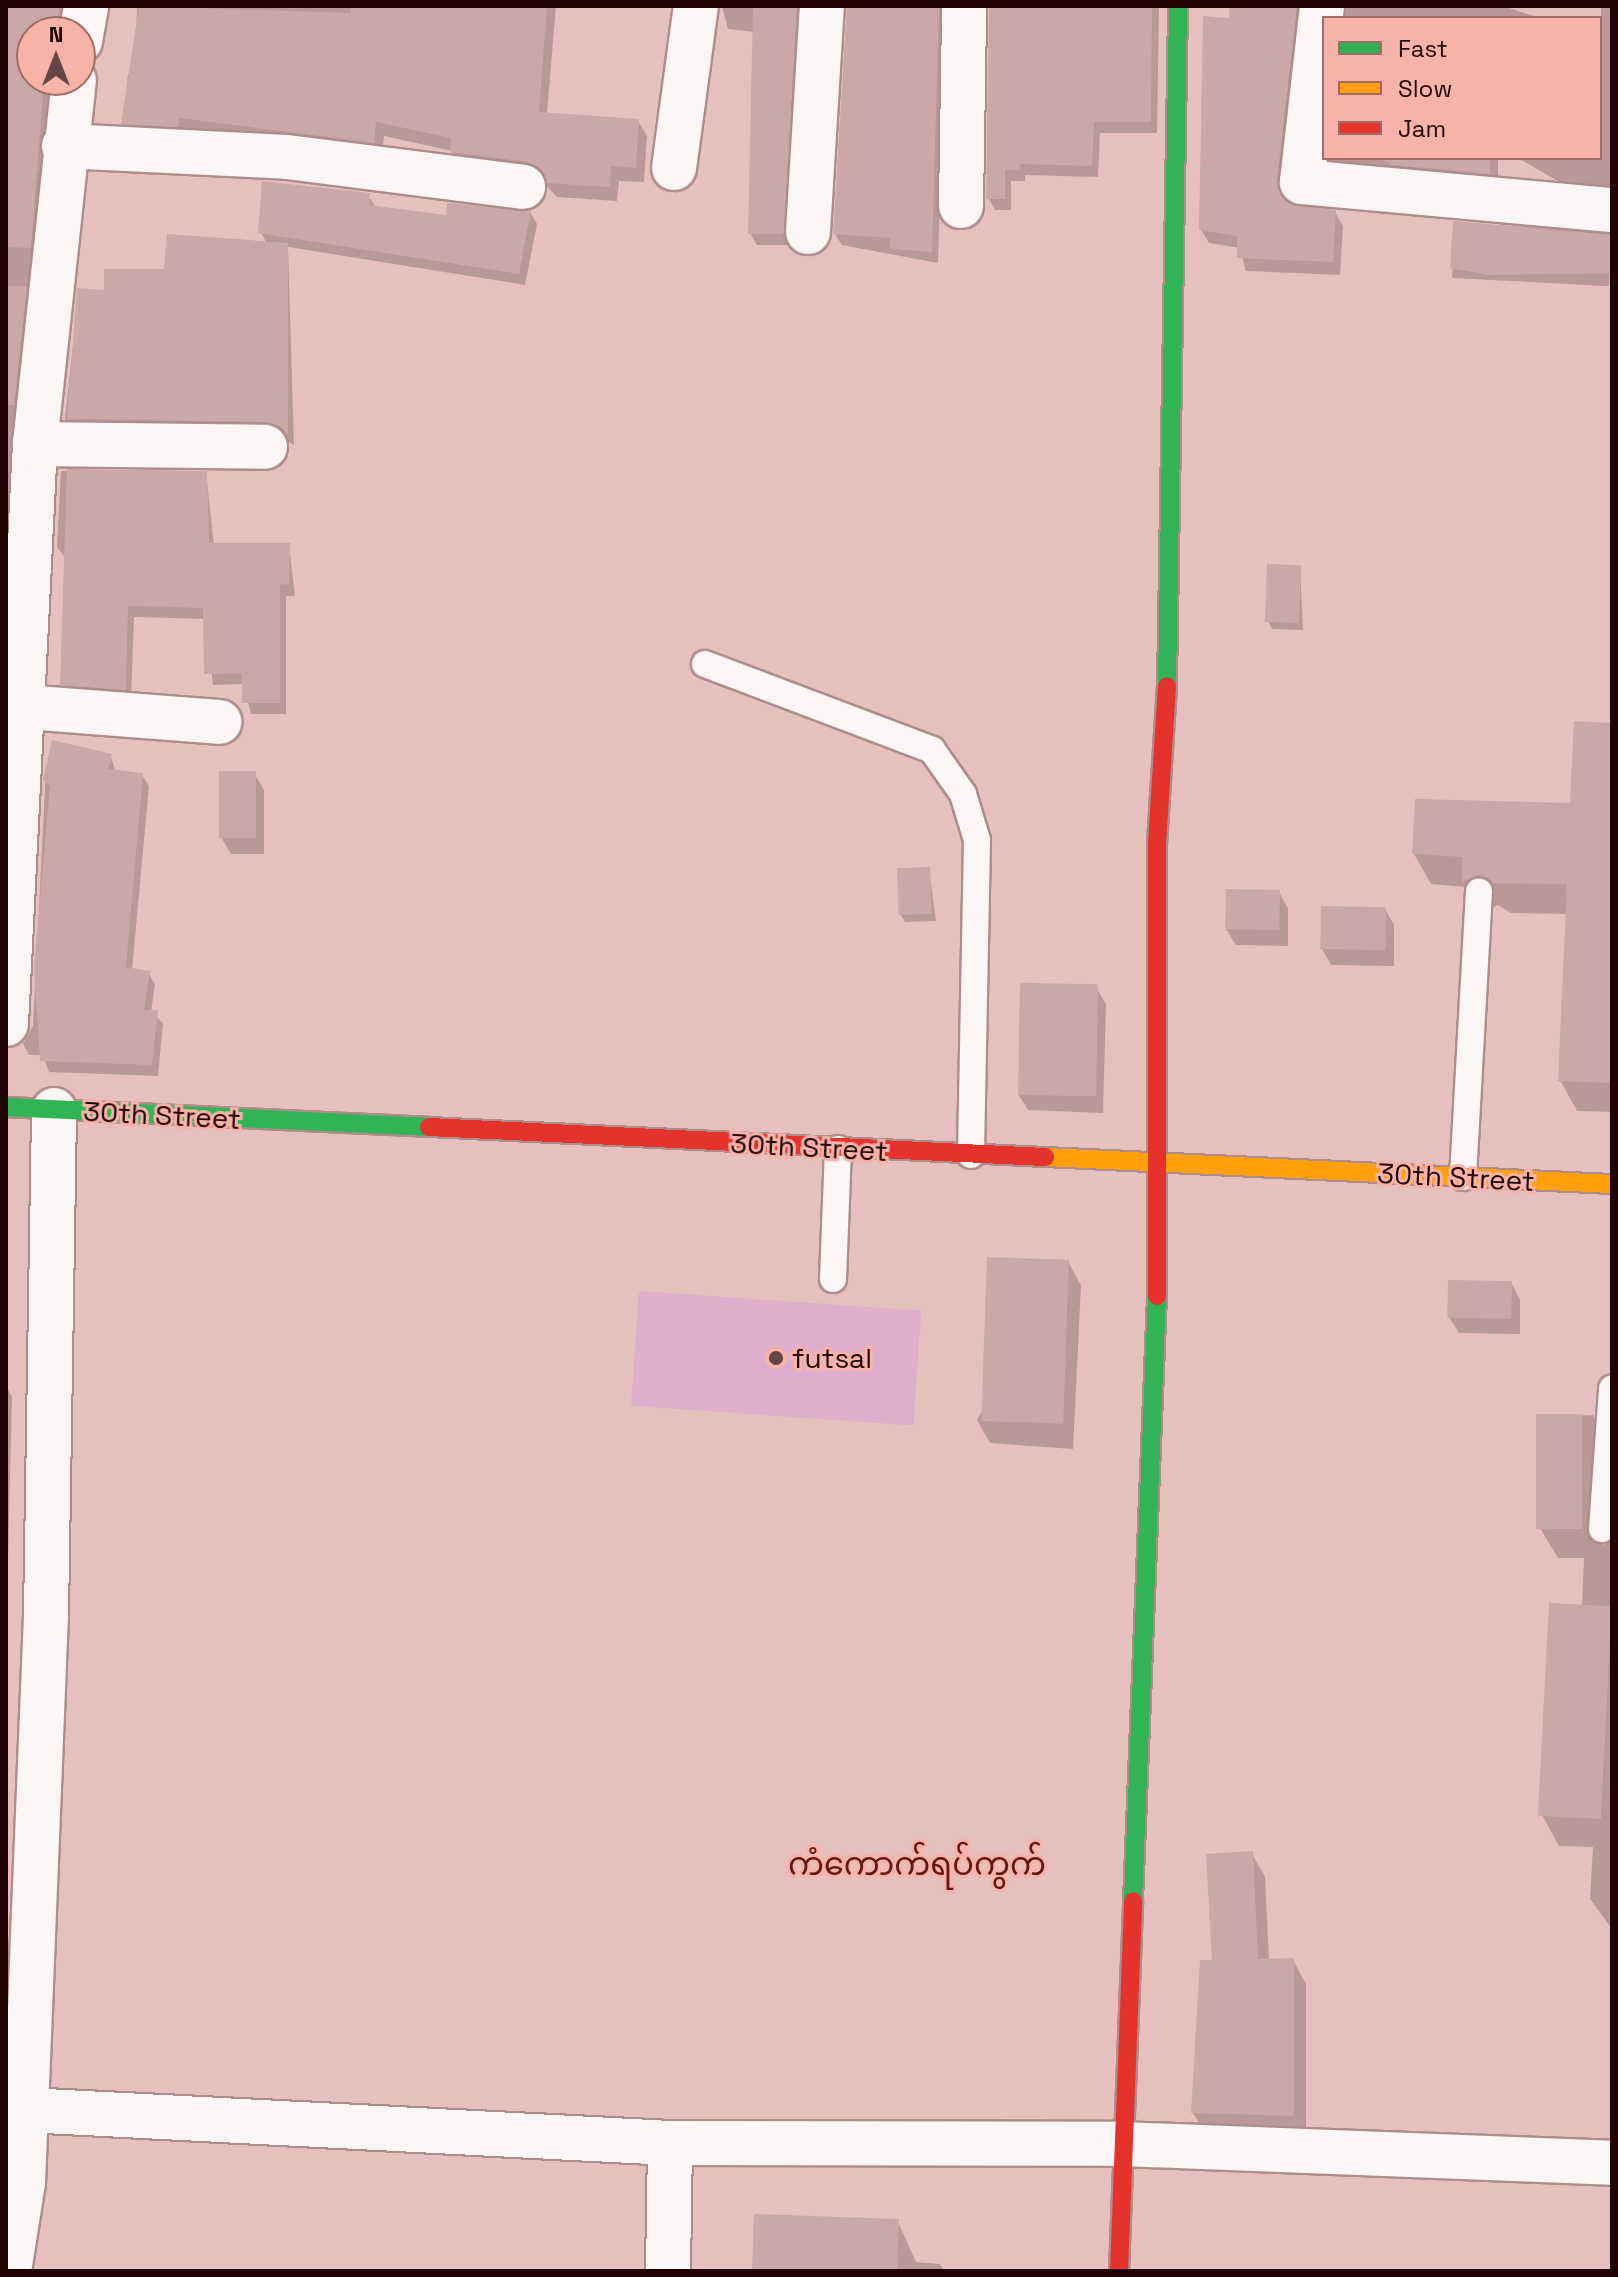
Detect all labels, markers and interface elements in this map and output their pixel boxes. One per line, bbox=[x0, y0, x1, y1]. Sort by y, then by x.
north arrow bbox=[16, 16, 96, 96]
legend bbox=[1322, 16, 1602, 160]
text: N bbox=[49, 20, 63, 48]
text: Fast bbox=[1398, 33, 1448, 64]
text: Slow bbox=[1398, 73, 1452, 104]
text: Jam bbox=[1398, 113, 1446, 144]
street label: 30th Street bbox=[82, 1094, 242, 1136]
street label: 30th Street bbox=[729, 1126, 889, 1168]
street label: 30th Street bbox=[1376, 1156, 1536, 1198]
place label: futsal bbox=[792, 1341, 872, 1375]
marker: futsal bbox=[767, 1349, 785, 1367]
district label: ကံကောက်ရပ်ကွက် bbox=[788, 1845, 1046, 1883]

